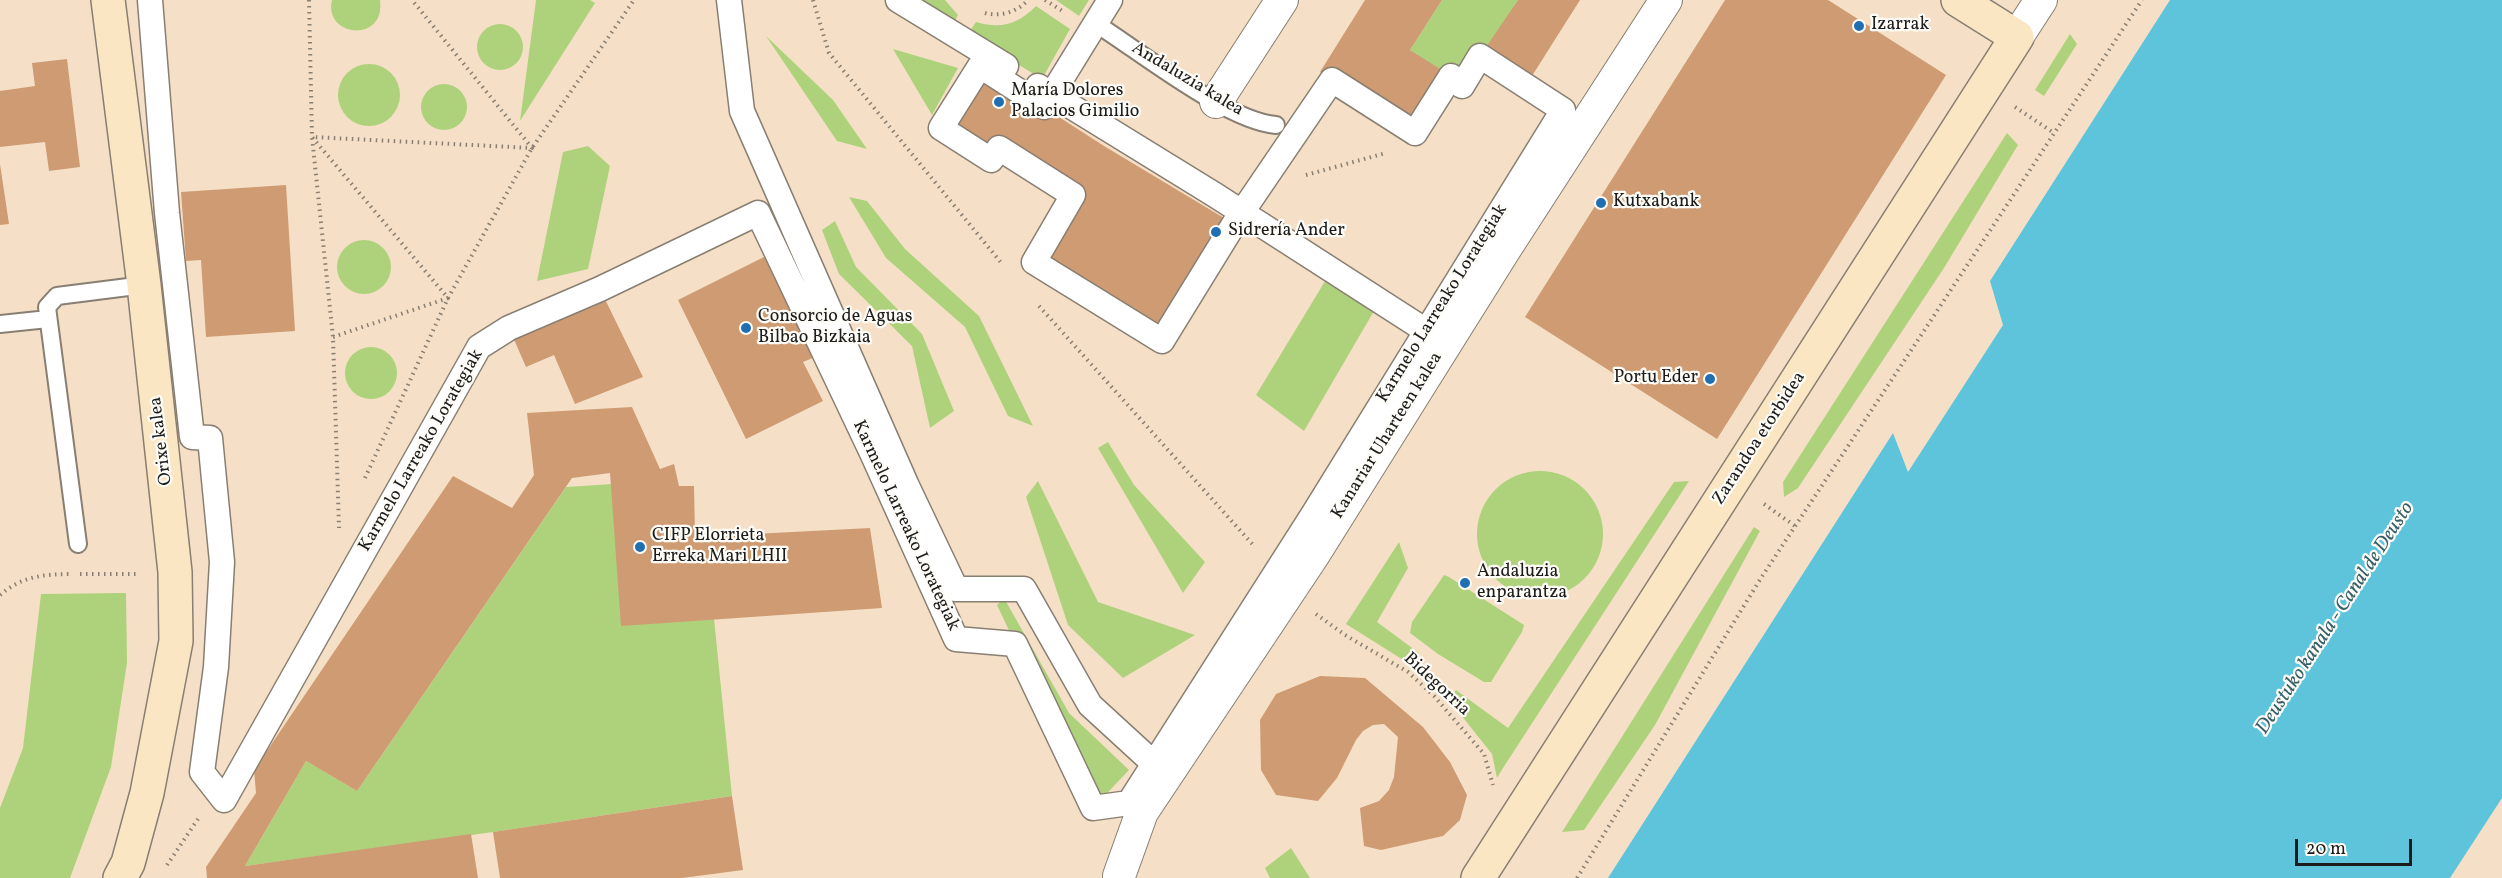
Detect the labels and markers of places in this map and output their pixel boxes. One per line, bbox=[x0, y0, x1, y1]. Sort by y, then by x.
place label: Izarrak bbox=[1871, 15, 1929, 37]
marker: Izarrak bbox=[1852, 19, 1866, 33]
place label: María Dolores Palacios Gimilio bbox=[1011, 81, 1139, 124]
marker: María Dolores Palacios Gimilio bbox=[992, 95, 1006, 109]
place label: Kutxabank bbox=[1613, 192, 1699, 214]
marker: Kutxabank bbox=[1594, 196, 1608, 210]
place label: Sidrería Ander bbox=[1228, 221, 1345, 243]
marker: Sidrería Ander bbox=[1209, 225, 1223, 239]
place label: Consorcio de Aguas Bilbao Bizkaia bbox=[758, 307, 913, 350]
marker: Consorcio de Aguas Bilbao Bizkaia bbox=[739, 321, 753, 335]
place label: Portu Eder bbox=[1614, 368, 1698, 390]
marker: Portu Eder bbox=[1703, 372, 1717, 386]
place label: CIFP Elorrieta Erreka Mari LHII bbox=[652, 526, 787, 568]
marker: CIFP Elorrieta Erreka Mari LHII bbox=[633, 540, 647, 554]
place label: Andaluzia enparantza bbox=[1477, 562, 1567, 604]
marker: Andaluzia enparantza bbox=[1458, 576, 1472, 590]

